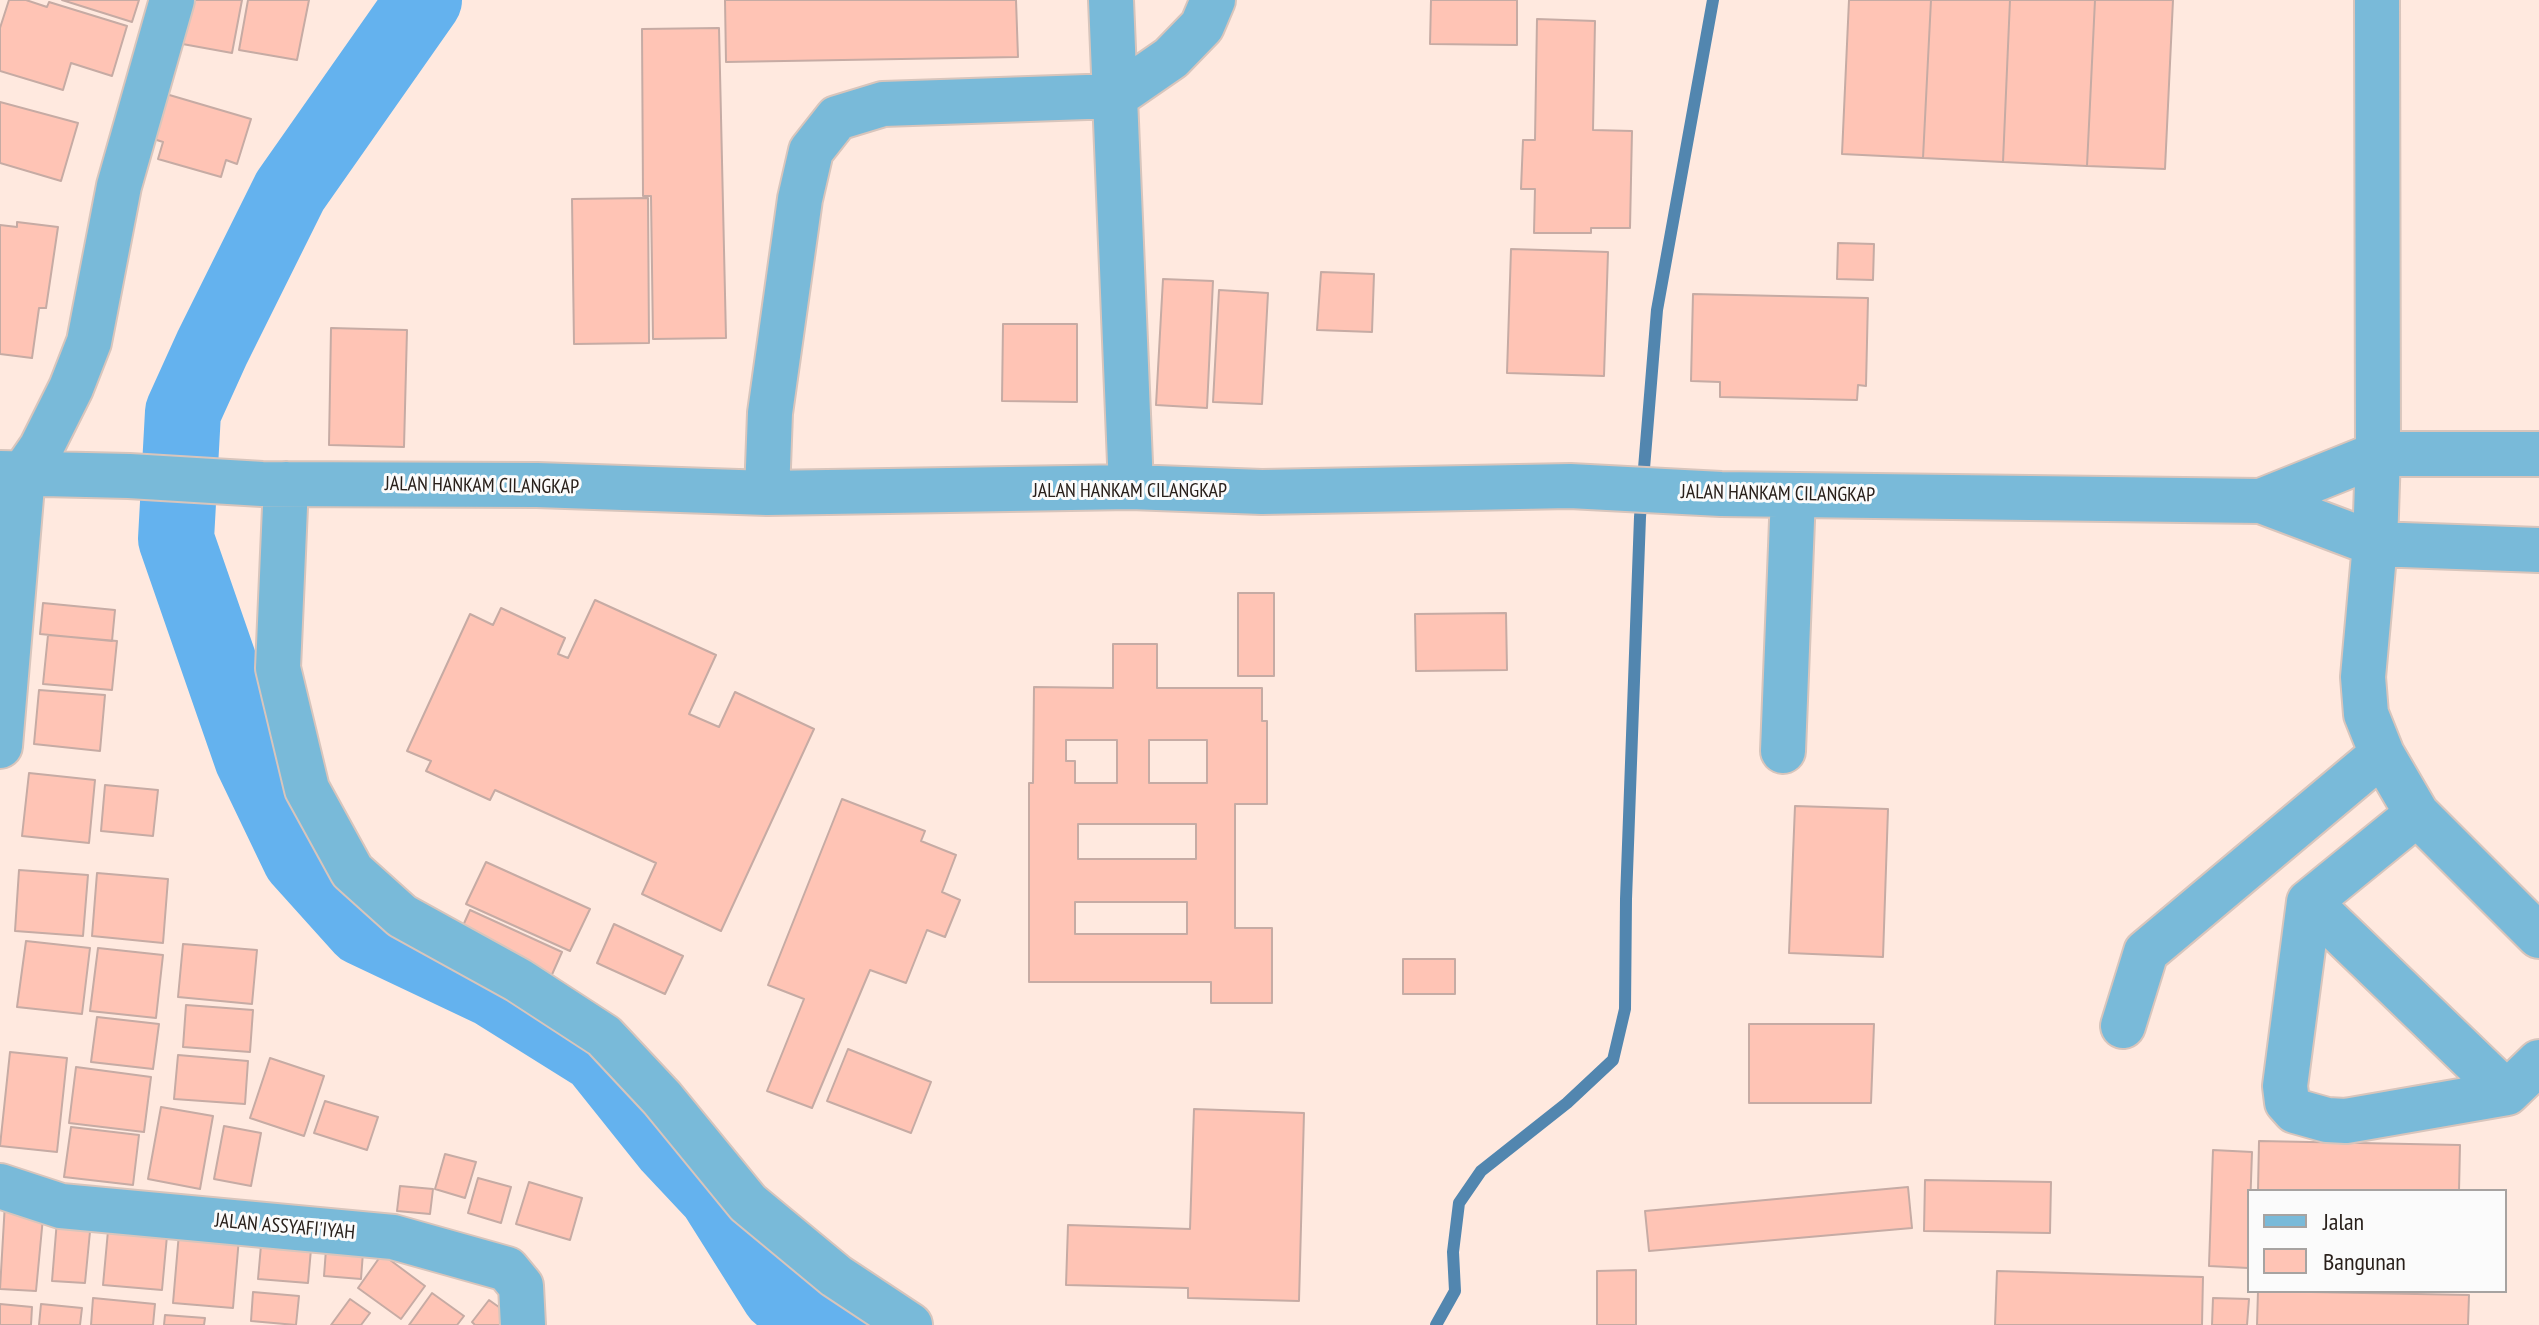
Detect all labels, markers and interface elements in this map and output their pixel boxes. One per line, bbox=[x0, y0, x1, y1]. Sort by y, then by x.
street label: JALAN HANKAM CILANGKAP bbox=[385, 472, 579, 500]
street label: JALAN HANKAM CILANGKAP bbox=[1033, 479, 1227, 503]
street label: JALAN HANKAM CILANGKAP bbox=[1681, 480, 1875, 508]
legend bbox=[2247, 1189, 2507, 1293]
text: Jalan bbox=[2323, 1206, 2364, 1237]
street label: JALAN ASSYAFI'IYAH bbox=[214, 1209, 356, 1245]
text: Bangunan bbox=[2323, 1246, 2406, 1277]

